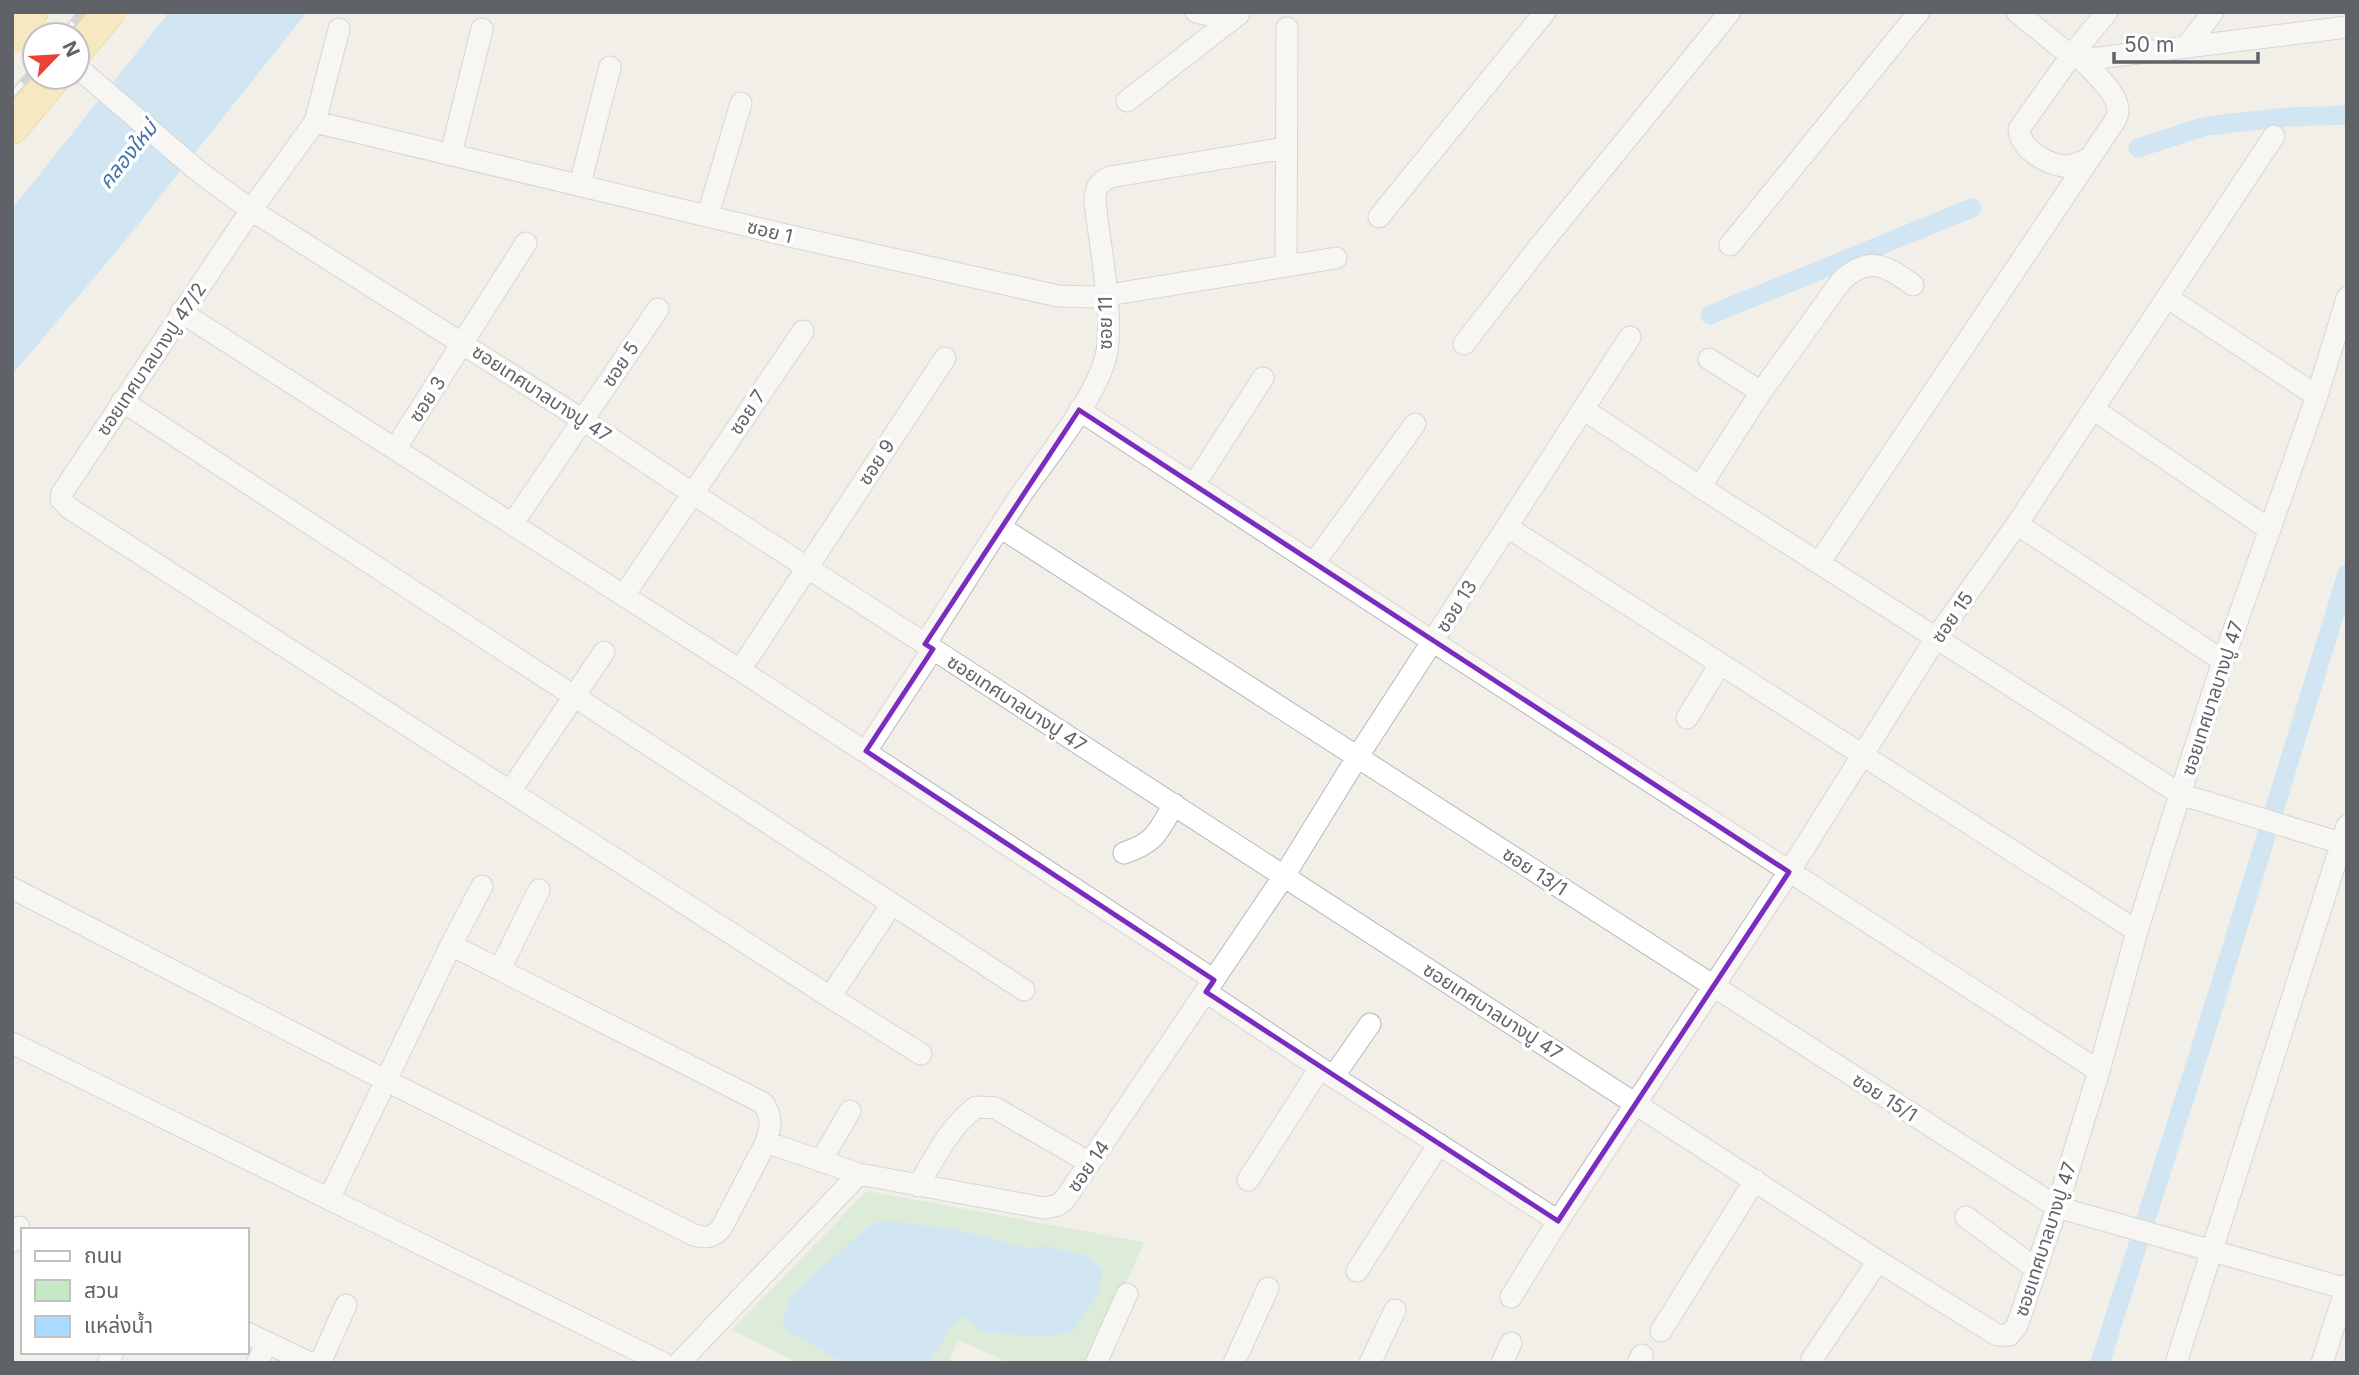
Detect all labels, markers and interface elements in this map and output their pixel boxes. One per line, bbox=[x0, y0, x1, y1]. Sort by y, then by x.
north arrow bbox=[21, 21, 91, 91]
scale bar bbox=[2114, 21, 2258, 65]
text: 50 m bbox=[2124, 32, 2174, 57]
text: N bbox=[57, 38, 84, 60]
water label: คลองใหม่ bbox=[93, 113, 164, 193]
street label: ซอย 1 bbox=[745, 215, 795, 248]
street label: ซอยเทศบาลบางปู 47/2 bbox=[92, 278, 212, 441]
street label: ซอย 11 bbox=[1094, 296, 1117, 350]
street label: ซอย 5 bbox=[597, 337, 644, 391]
street label: ซอยเทศบาลบางปู 47 bbox=[467, 340, 616, 448]
street label: ซอย 3 bbox=[404, 372, 451, 426]
street label: ซอย 7 bbox=[724, 386, 771, 439]
street label: ซอย 9 bbox=[853, 435, 900, 489]
street label: ซอย 13 bbox=[1431, 576, 1482, 637]
street label: ซอย 15 bbox=[1927, 587, 1978, 647]
street label: ซอยเทศบาลบางปู 47 bbox=[2177, 618, 2249, 779]
street label: ซอยเทศบาลบางปู 47 bbox=[942, 650, 1091, 758]
street label: ซอย 13/1 bbox=[1498, 842, 1571, 901]
street label: ซอยเทศบาลบางปู 47 bbox=[1418, 958, 1567, 1066]
street label: ซอย 15/1 bbox=[1848, 1068, 1921, 1127]
street label: ซอย 14 bbox=[1062, 1136, 1114, 1197]
street label: ซอยเทศบาลบางปู 47 bbox=[2010, 1159, 2082, 1320]
legend bbox=[21, 1228, 248, 1354]
text: ถนน bbox=[84, 1243, 122, 1268]
text: สวน bbox=[84, 1278, 119, 1303]
text: แหล่งน้ำ bbox=[84, 1311, 153, 1338]

